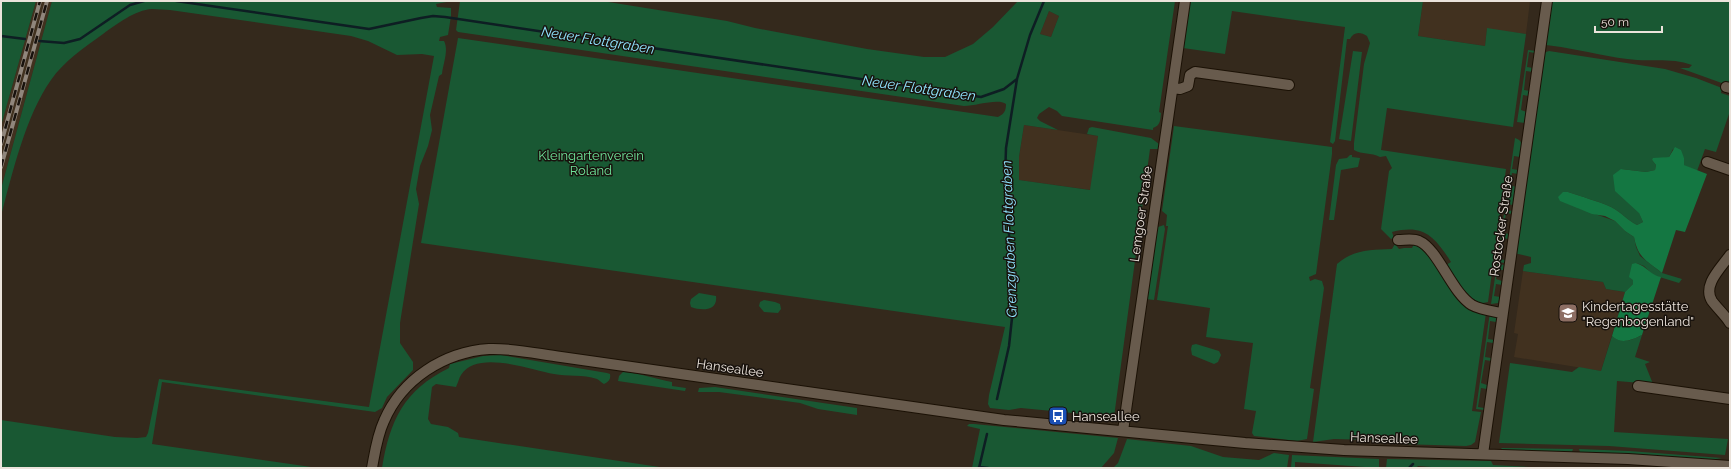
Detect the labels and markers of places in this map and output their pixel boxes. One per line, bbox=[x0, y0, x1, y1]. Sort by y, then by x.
place label: Kindertagesstätte "Regenbogenland" bbox=[1582, 299, 1694, 329]
school or university icon: Kindertagesstätte "Regenbogenland" bbox=[1557, 302, 1579, 324]
bus stop icon: Hanseallee bbox=[1047, 405, 1069, 427]
place label: Hanseallee bbox=[1072, 409, 1140, 424]

